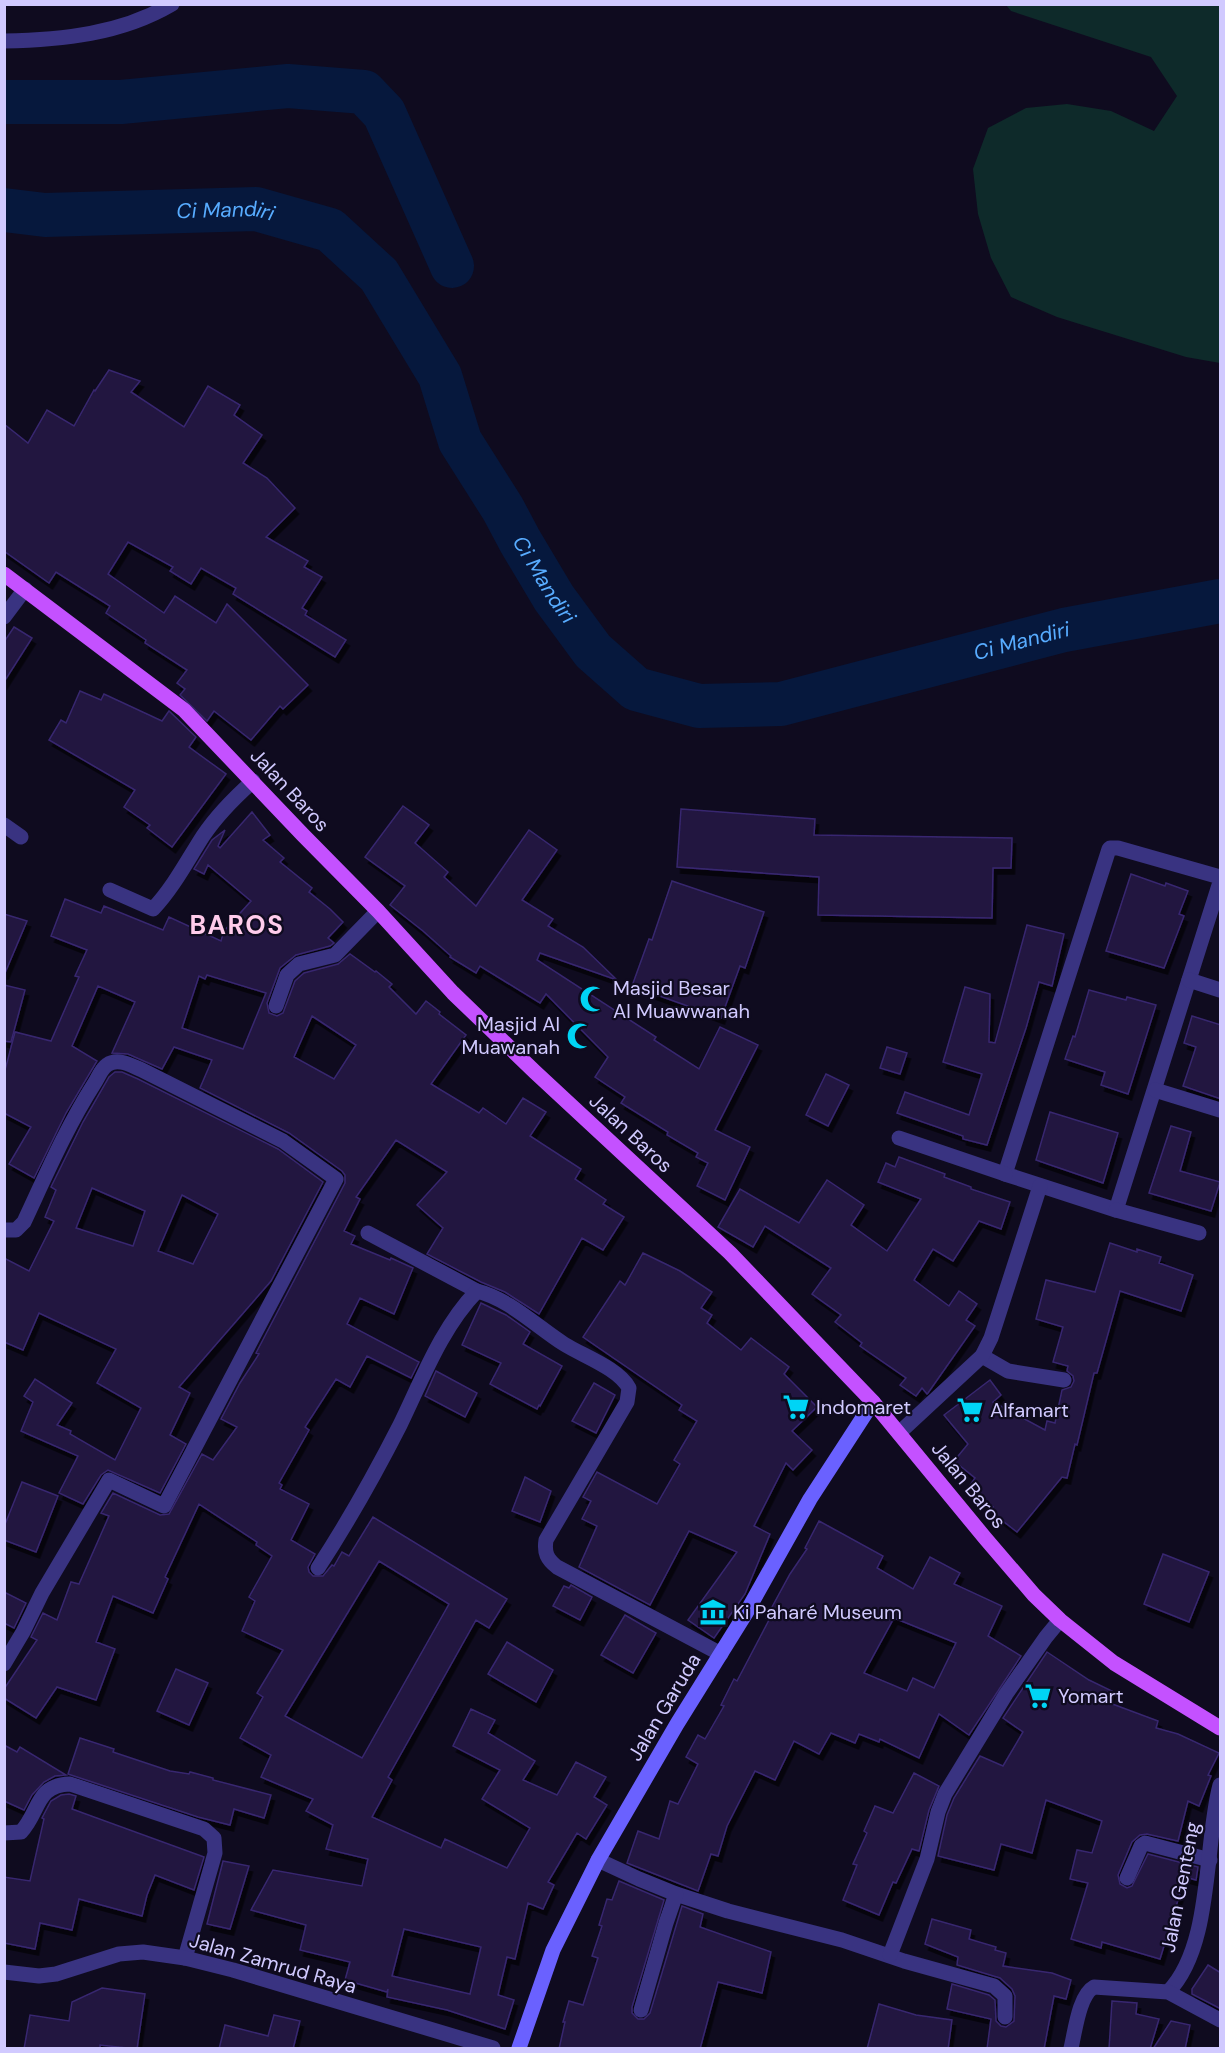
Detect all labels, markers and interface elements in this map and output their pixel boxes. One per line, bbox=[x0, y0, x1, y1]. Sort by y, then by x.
water label: Ci Mandiri bbox=[176, 195, 279, 228]
water label: Ci Mandiri bbox=[506, 531, 583, 630]
water label: Ci Mandiri bbox=[970, 615, 1073, 667]
street label: Jalan Baros bbox=[245, 743, 335, 837]
district label: BAROS bbox=[190, 908, 284, 942]
place label: Masjid Besar Al Muawwanah bbox=[613, 975, 750, 1024]
mosque icon: Masjid Besar Al Muawwanah bbox=[578, 984, 608, 1014]
place label: Masjid Al Muawanah bbox=[461, 1011, 560, 1060]
mosque icon: Masjid Al Muawanah bbox=[565, 1021, 595, 1051]
street label: Jalan Baros bbox=[584, 1088, 678, 1178]
supermarket icon: Indomaret bbox=[781, 1392, 811, 1422]
place label: Indomaret bbox=[816, 1394, 911, 1420]
supermarket icon: Alfamart bbox=[955, 1395, 985, 1425]
place label: Alfamart bbox=[990, 1397, 1069, 1423]
street label: Jalan Baros bbox=[926, 1436, 1012, 1534]
museum icon: Ki Paharé Museum bbox=[698, 1597, 728, 1627]
place label: Ki Paharé Museum bbox=[733, 1599, 902, 1625]
street label: Jalan Garuda bbox=[622, 1648, 706, 1766]
supermarket icon: Yomart bbox=[1023, 1681, 1053, 1711]
place label: Yomart bbox=[1058, 1683, 1124, 1709]
street label: Jalan Genteng bbox=[1155, 1819, 1205, 1955]
street label: Jalan Zamrud Raya bbox=[186, 1927, 360, 1999]

